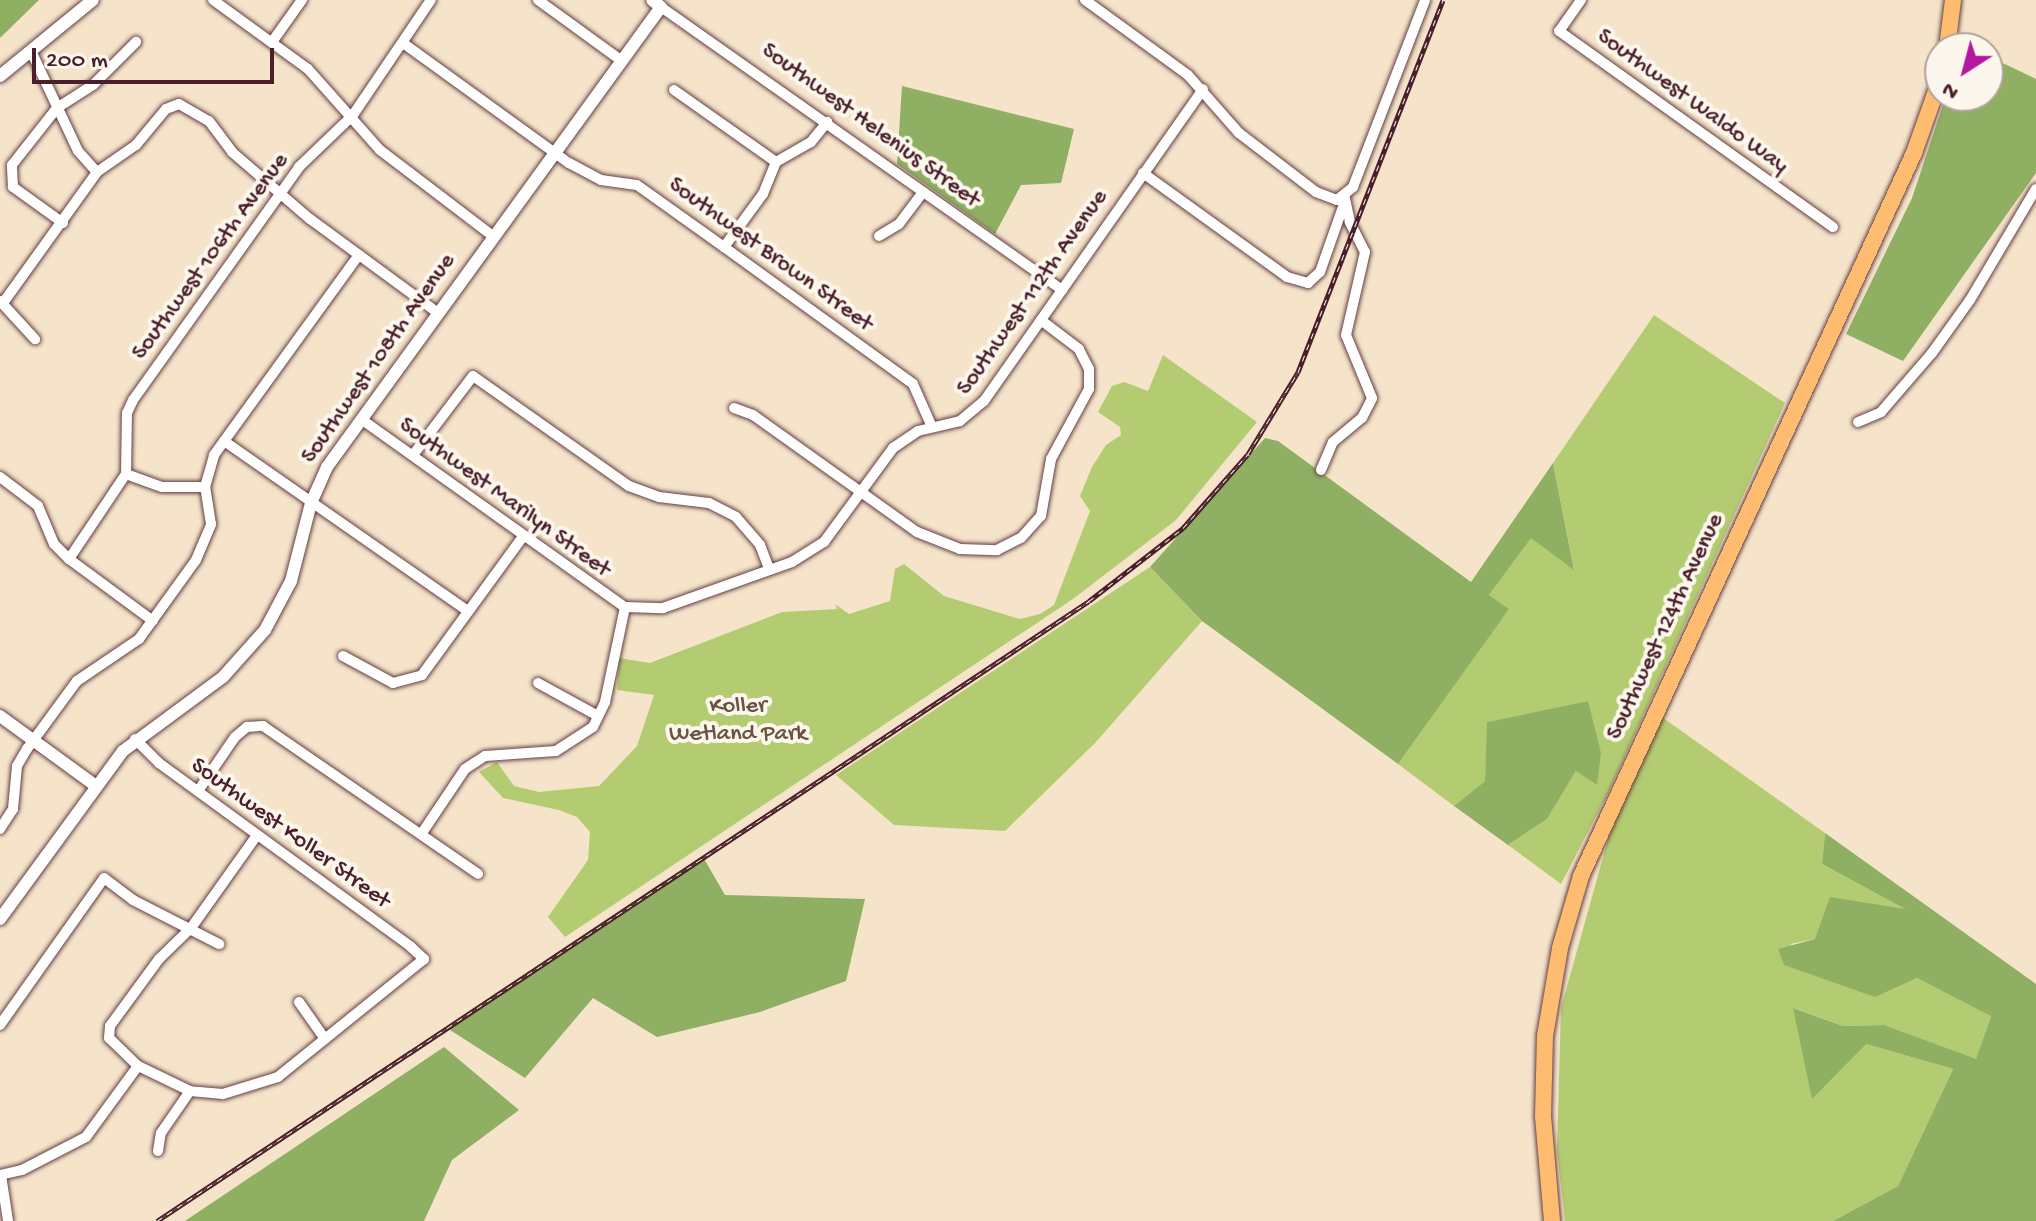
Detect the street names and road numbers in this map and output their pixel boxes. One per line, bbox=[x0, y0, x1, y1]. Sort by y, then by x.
street label: Southwest Waldo Way bbox=[1591, 23, 1793, 181]
street label: Southwest Helenius Street bbox=[755, 37, 985, 215]
street label: Southwest 106th Avenue bbox=[126, 148, 296, 366]
street label: Southwest Brown Street bbox=[662, 171, 878, 339]
street label: Southwest 112th Avenue bbox=[951, 185, 1115, 401]
street label: Southwest 108th Avenue bbox=[296, 248, 462, 470]
street label: Southwest Marilyn Street bbox=[393, 411, 615, 585]
street label: Southwest 124th Avenue bbox=[1601, 509, 1731, 745]
street label: Southwest Koller Street bbox=[185, 752, 395, 916]

